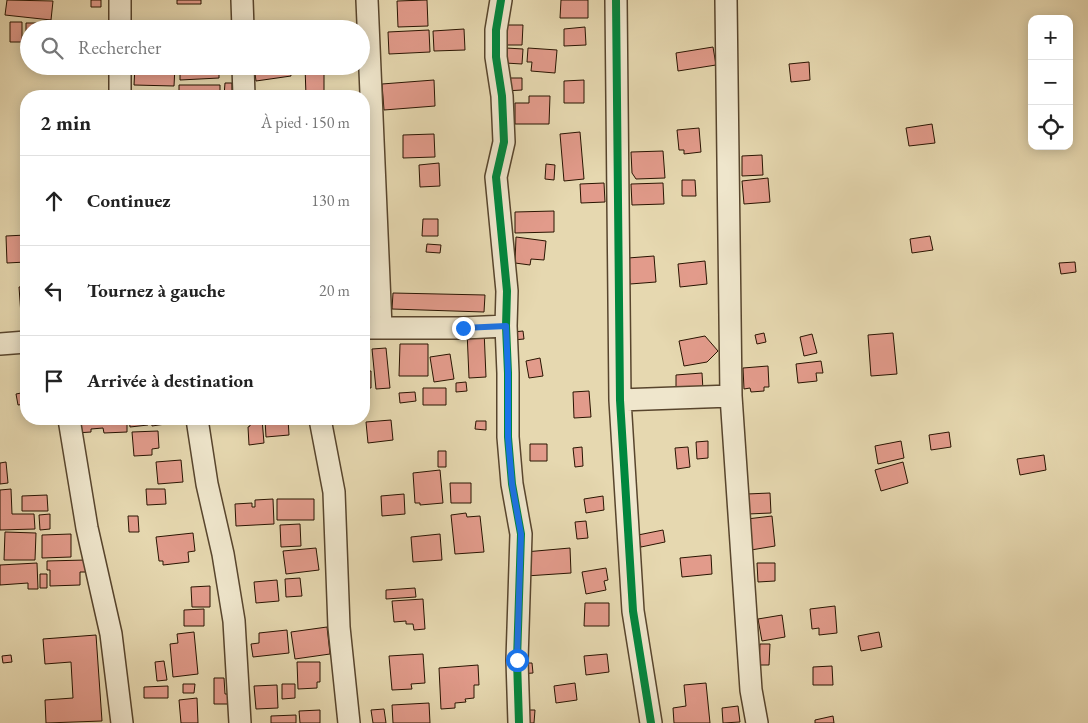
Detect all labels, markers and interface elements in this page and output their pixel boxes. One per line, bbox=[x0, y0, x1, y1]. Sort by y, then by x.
map controls bbox=[1028, 15, 1073, 150]
button: + bbox=[1028, 15, 1073, 60]
search box bbox=[20, 20, 370, 75]
icon: search bbox=[38, 34, 66, 62]
text: Rechercher bbox=[78, 35, 161, 60]
button: − bbox=[1028, 60, 1073, 105]
button: locate bbox=[1028, 105, 1073, 150]
text: 2 min bbox=[40, 109, 91, 136]
text: À pied · 150 m bbox=[261, 112, 350, 133]
icon: ahead bbox=[40, 187, 68, 215]
text: Continuez bbox=[87, 188, 171, 213]
text: 130 m bbox=[311, 190, 350, 211]
icon: left bbox=[40, 277, 68, 305]
text: Tournez à gauche bbox=[87, 278, 225, 303]
text: 20 m bbox=[319, 280, 350, 301]
route end bbox=[452, 317, 475, 340]
icon: arrive bbox=[40, 367, 68, 395]
text: Arrivée à destination bbox=[87, 368, 254, 393]
route start bbox=[506, 649, 529, 672]

